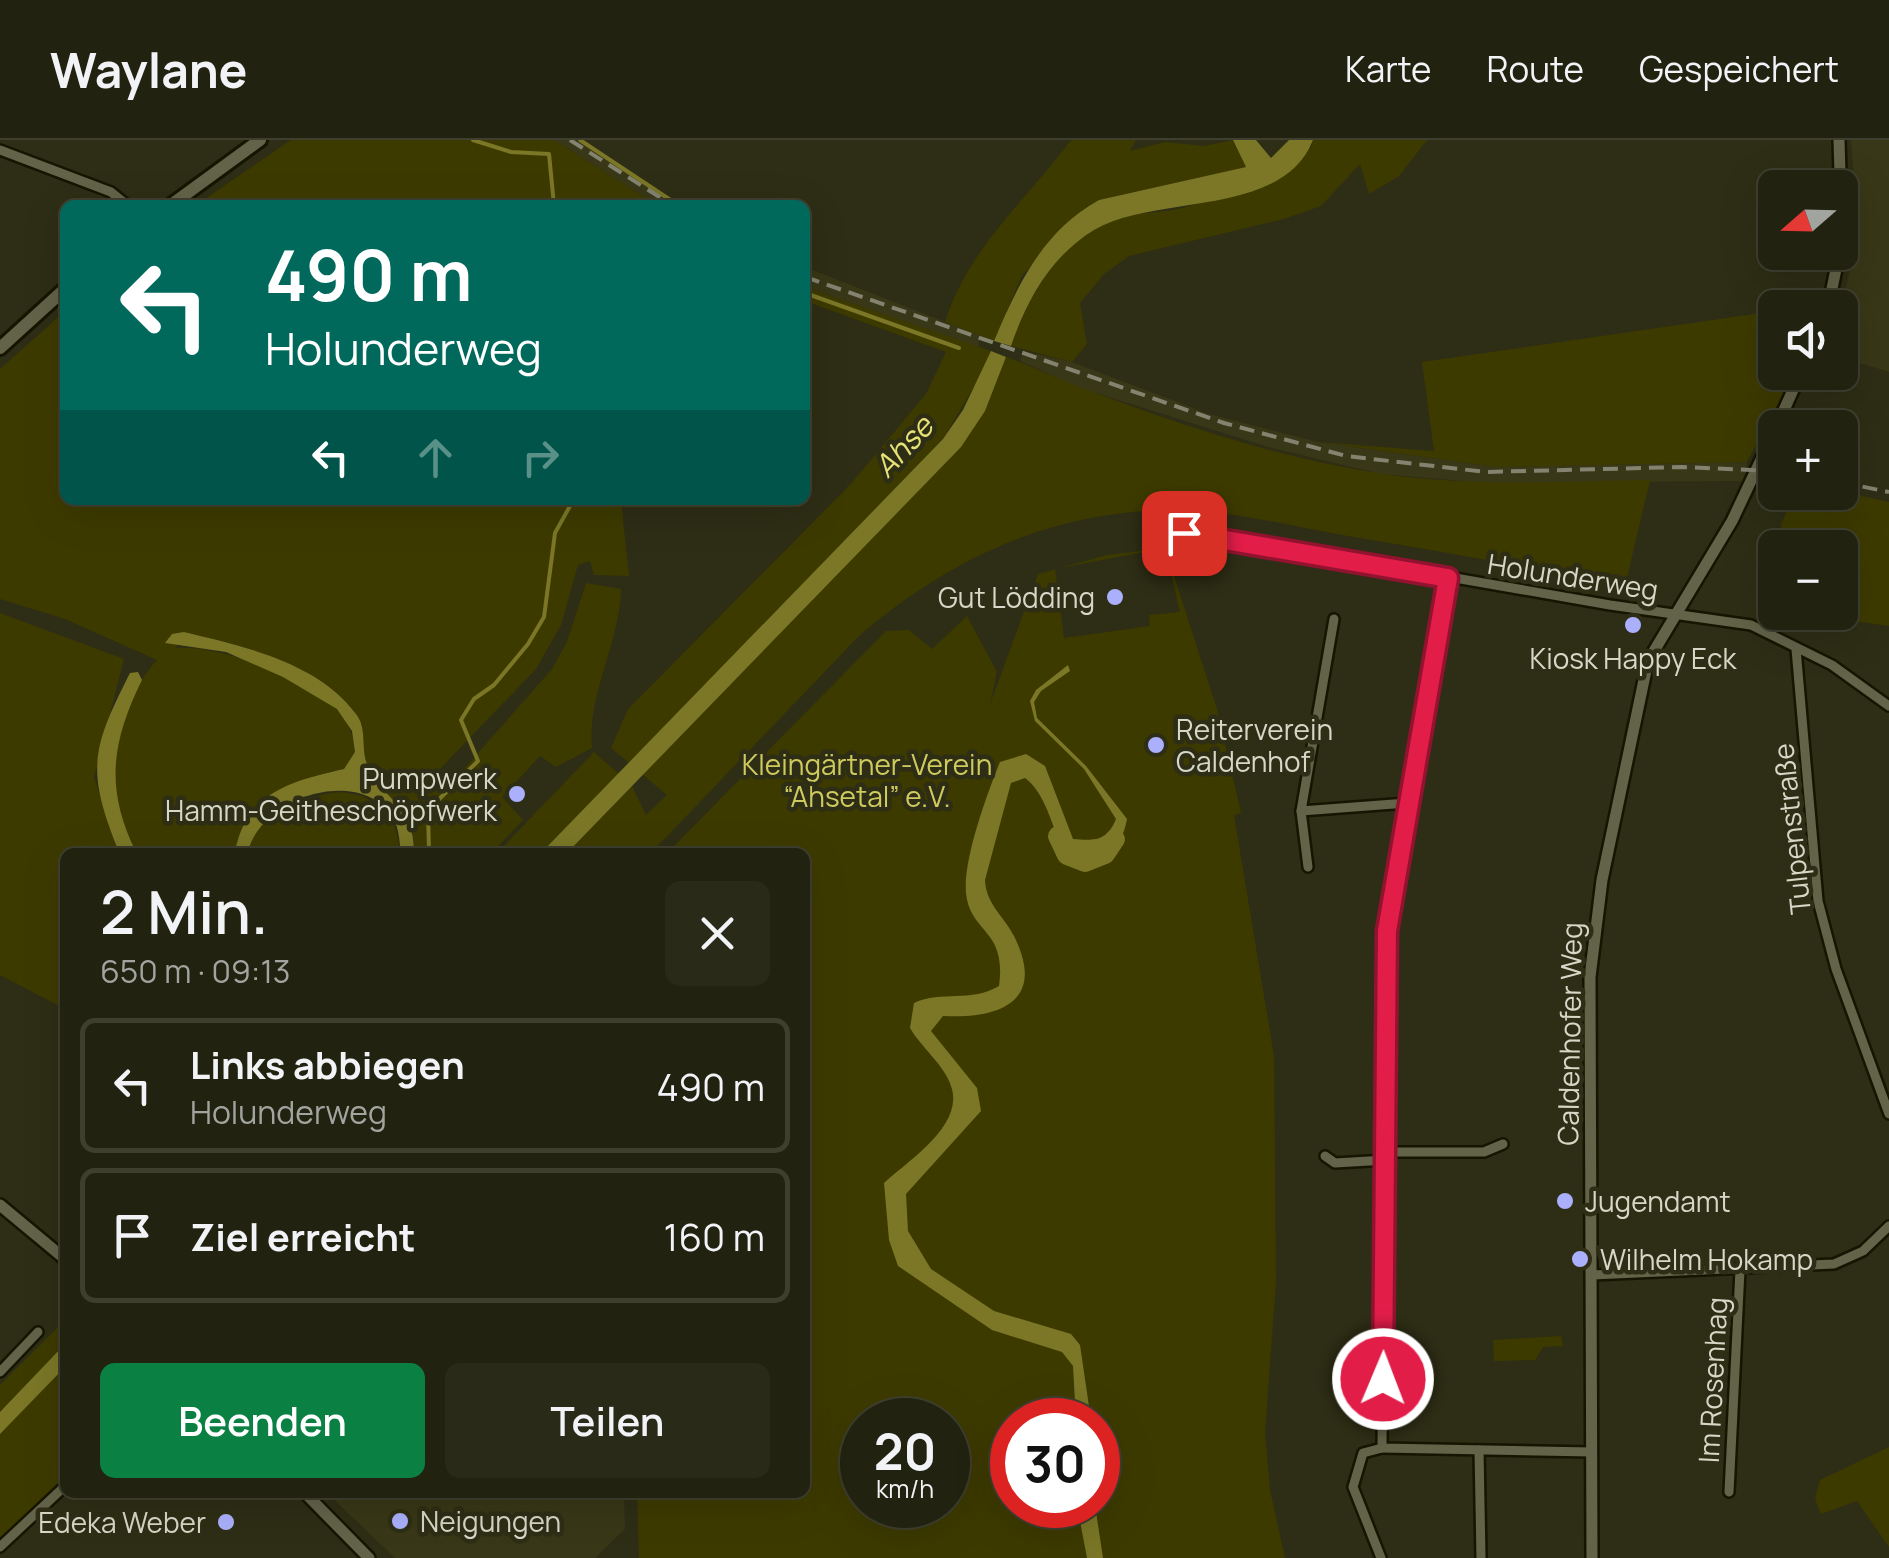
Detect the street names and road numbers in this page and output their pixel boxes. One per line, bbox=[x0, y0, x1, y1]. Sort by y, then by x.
street label: Holunderweg bbox=[1485, 544, 1661, 608]
street label: Tulpenstraße bbox=[1763, 742, 1819, 916]
street label: Caldenhofer Weg bbox=[1548, 922, 1590, 1146]
street label: Im Rosenhag bbox=[1689, 1296, 1735, 1464]

